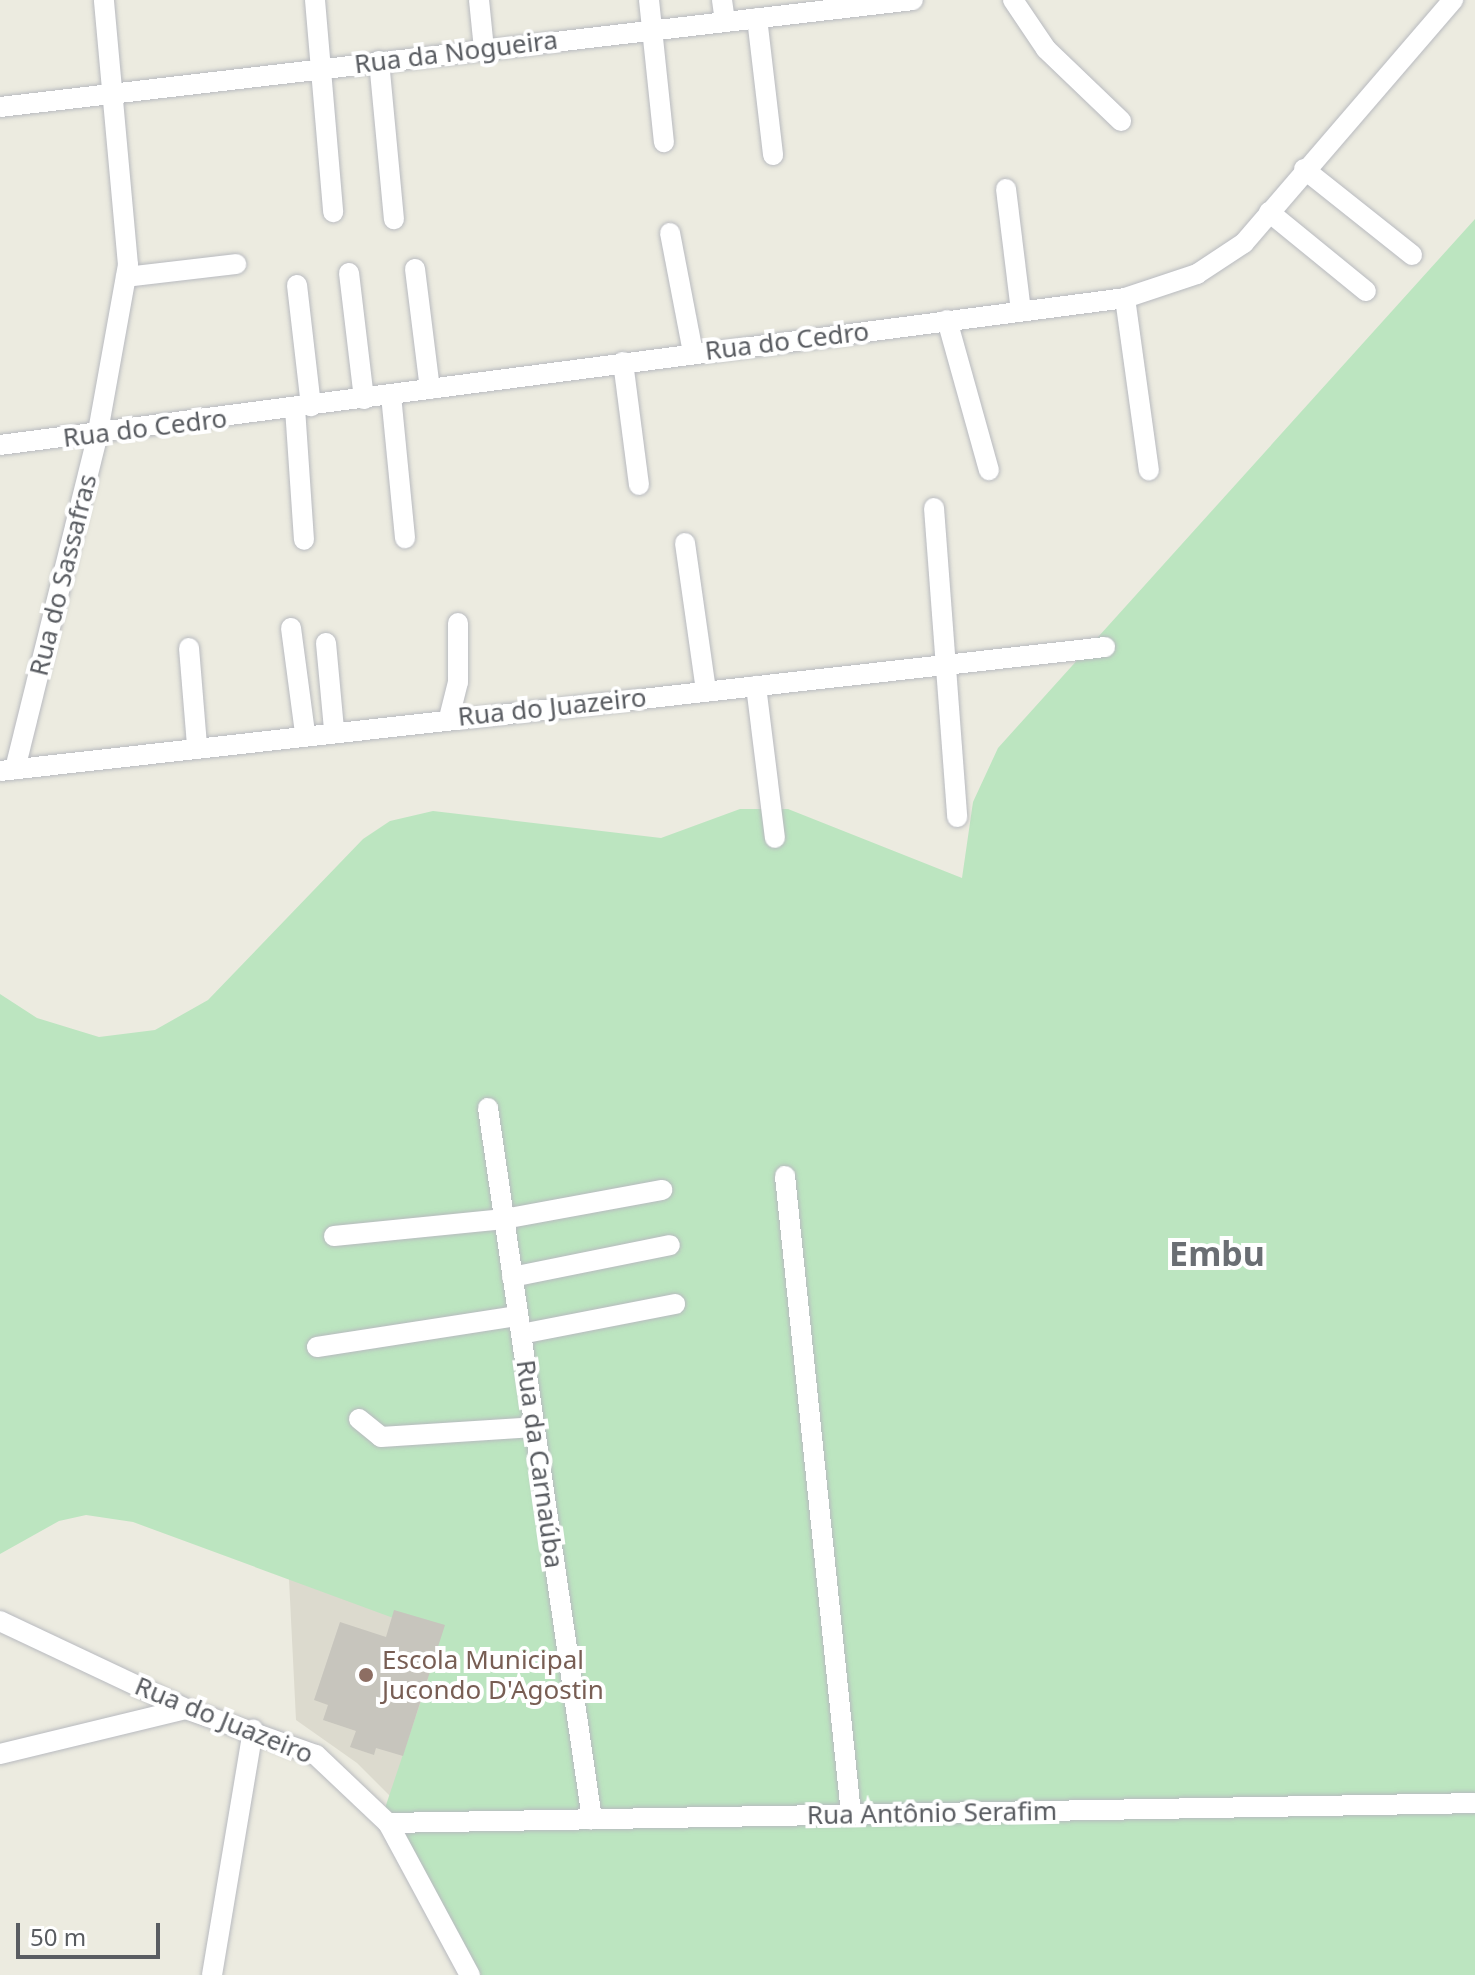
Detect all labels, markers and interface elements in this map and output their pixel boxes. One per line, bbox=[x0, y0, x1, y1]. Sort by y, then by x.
street label: Rua da Nogueira bbox=[353, 24, 559, 80]
street label: Rua do Cedro bbox=[703, 315, 871, 367]
street label: Rua do Cedro bbox=[61, 402, 229, 454]
street label: Rua do Sassafras bbox=[23, 471, 103, 679]
street label: Rua do Juazeiro bbox=[456, 682, 648, 732]
district label: Embu bbox=[1169, 1234, 1265, 1274]
street label: Rua da Carnaúba bbox=[510, 1358, 570, 1570]
place label: Escola Municipal Jucondo D'Agostin bbox=[382, 1644, 604, 1706]
marker: Escola Municipal Jucondo D'Agostin bbox=[357, 1666, 375, 1684]
street label: Rua do Juazeiro bbox=[130, 1670, 318, 1770]
street label: Rua Antônio Serafim bbox=[807, 1795, 1057, 1831]
scale bar bbox=[20, 1907, 164, 1957]
text: 50 m bbox=[30, 1920, 86, 1953]

